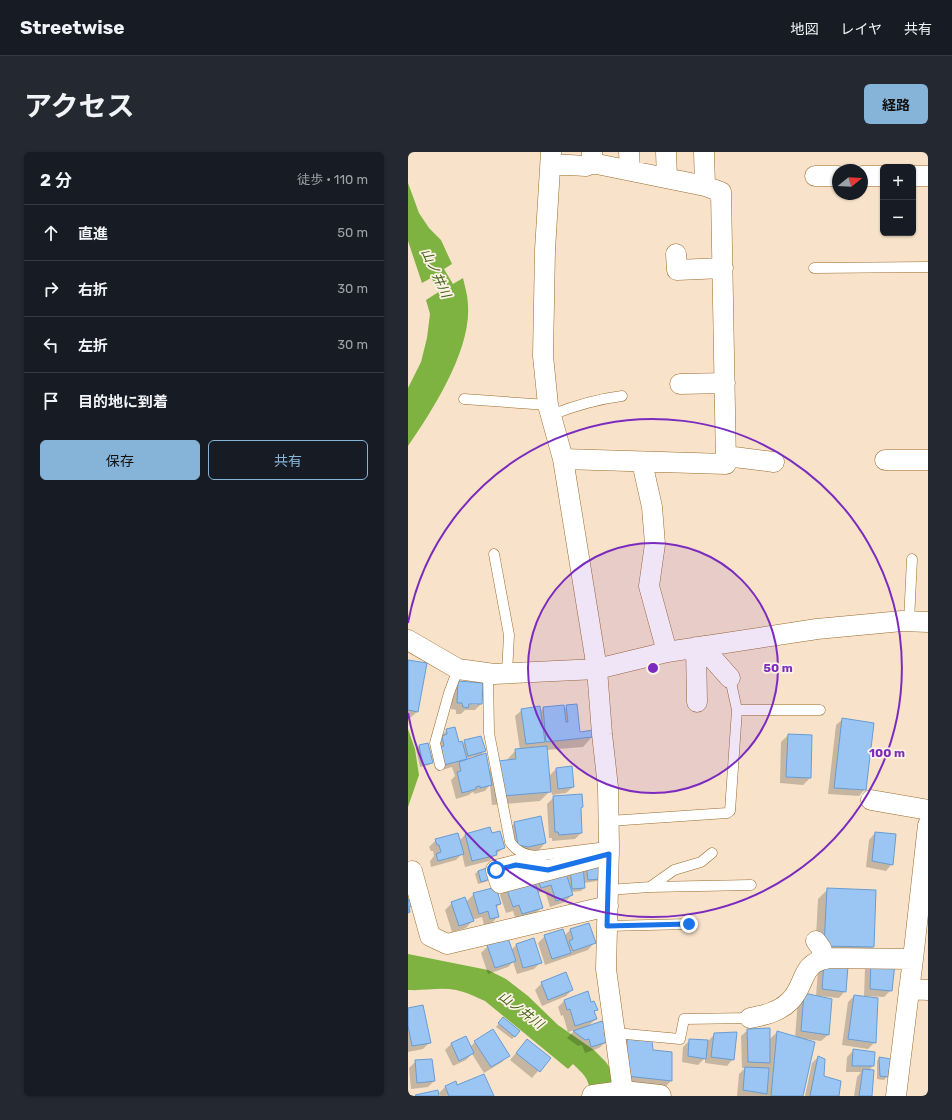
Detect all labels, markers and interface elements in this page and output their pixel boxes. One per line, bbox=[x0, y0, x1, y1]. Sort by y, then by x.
text: Streetwise bbox=[20, 16, 125, 39]
text: 地図 bbox=[790, 21, 818, 38]
text: レイヤ bbox=[840, 21, 882, 38]
text: 共有 bbox=[904, 21, 932, 38]
button: 経路 bbox=[864, 84, 928, 124]
text: アクセス bbox=[24, 90, 135, 123]
north arrow bbox=[832, 164, 868, 200]
map controls bbox=[880, 164, 916, 236]
button: + bbox=[880, 164, 916, 200]
text: 2 分 bbox=[40, 170, 72, 190]
text: 徒歩 · 110 m bbox=[297, 172, 368, 187]
button: − bbox=[880, 200, 916, 236]
icon: ahead bbox=[40, 222, 62, 244]
text: 直進 bbox=[78, 225, 108, 243]
text: 50 m bbox=[337, 225, 368, 240]
water label: 山ノ井川 bbox=[418, 246, 455, 302]
icon: right bbox=[40, 278, 62, 300]
text: 右折 bbox=[78, 281, 108, 299]
text: 30 m bbox=[337, 281, 368, 296]
icon: left bbox=[40, 334, 62, 356]
text: 左折 bbox=[78, 337, 108, 355]
text: 30 m bbox=[337, 337, 368, 352]
icon: arrive bbox=[40, 390, 62, 412]
text: 目的地に到着 bbox=[78, 393, 168, 411]
button: 保存 bbox=[40, 440, 200, 480]
button: 共有 bbox=[208, 440, 368, 480]
centre of rings bbox=[646, 661, 660, 675]
text: 50 m bbox=[763, 661, 793, 675]
text: 100 m bbox=[869, 746, 905, 760]
route start bbox=[487, 861, 505, 879]
route end bbox=[680, 915, 698, 933]
water label: 山ノ井川 bbox=[496, 988, 548, 1033]

